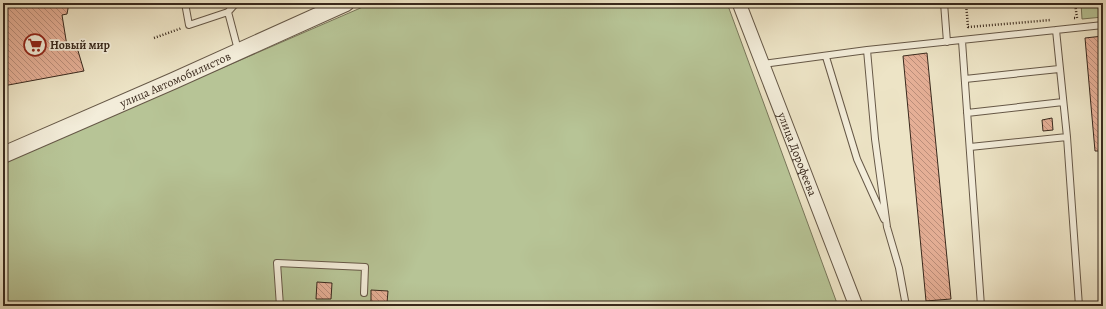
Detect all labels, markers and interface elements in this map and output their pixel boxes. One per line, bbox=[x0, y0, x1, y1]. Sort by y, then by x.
supermarket icon: Новый мир bbox=[22, 32, 48, 58]
place label: Новый мир bbox=[50, 37, 111, 53]
street label: улица Автомобилистов bbox=[116, 48, 234, 112]
street label: улица Дорофеева bbox=[774, 109, 821, 199]

